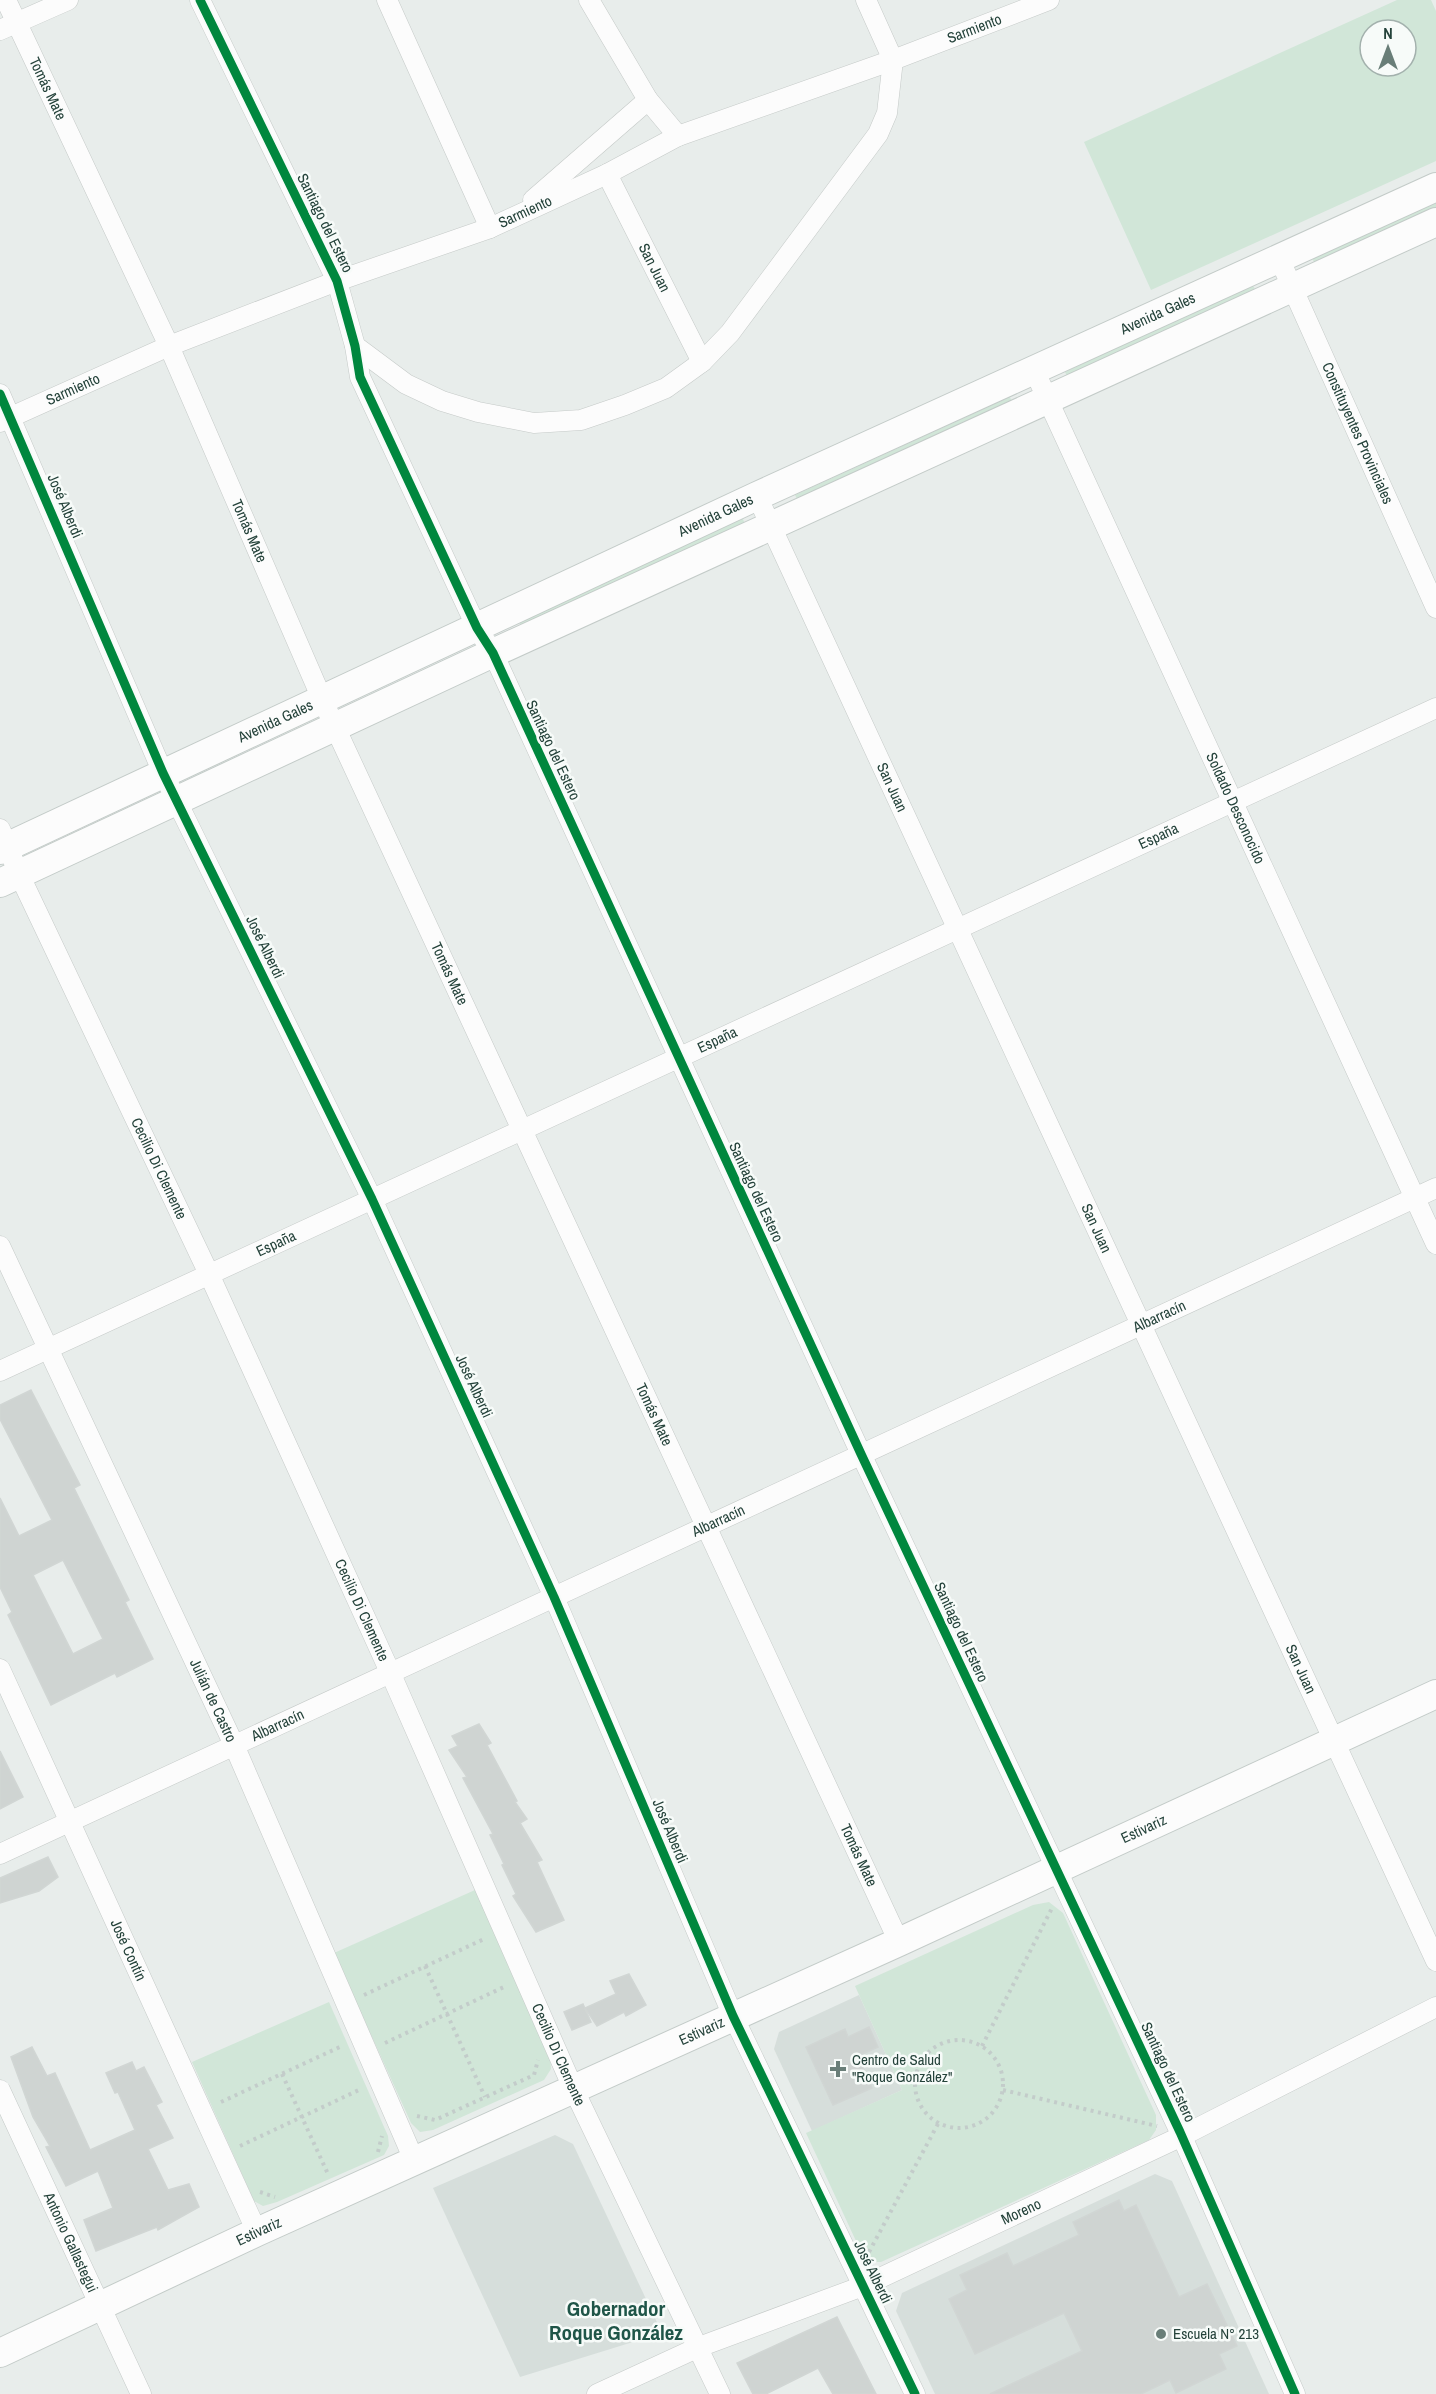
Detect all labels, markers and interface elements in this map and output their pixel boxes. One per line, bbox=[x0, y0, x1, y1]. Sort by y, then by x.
street label: Sarmiento bbox=[944, 8, 1005, 48]
north arrow bbox=[1358, 18, 1418, 78]
text: N bbox=[1383, 22, 1393, 44]
street label: Tomás Mate bbox=[24, 54, 72, 123]
street label: Santiago del Estero bbox=[292, 170, 359, 276]
street label: Sarmiento bbox=[495, 190, 555, 233]
street label: San Juan bbox=[634, 240, 676, 295]
street label: Avenida Gales bbox=[1116, 287, 1199, 340]
street label: Constituyentes Provinciales bbox=[1317, 359, 1399, 507]
street label: Sarmiento bbox=[43, 367, 103, 410]
street label: José Alberdi bbox=[43, 471, 88, 541]
street label: Avenida Gales bbox=[674, 488, 756, 542]
street label: Tomás Mate bbox=[227, 496, 273, 566]
street label: Avenida Gales bbox=[233, 694, 316, 748]
street label: Santiago del Estero bbox=[521, 696, 586, 803]
street label: Soldado Desconocido bbox=[1201, 749, 1271, 867]
street label: San Juan bbox=[872, 759, 913, 815]
street label: España bbox=[1135, 817, 1182, 854]
street label: José Alberdi bbox=[241, 912, 290, 982]
street label: Tomás Mate bbox=[426, 939, 474, 1008]
street label: España bbox=[694, 1021, 741, 1058]
street label: Cecilio Di Clemente bbox=[126, 1114, 193, 1223]
street label: Santiago del Estero bbox=[724, 1138, 789, 1245]
street label: San Juan bbox=[1076, 1200, 1117, 1256]
street label: España bbox=[252, 1225, 299, 1261]
street label: Albarracín bbox=[1128, 1295, 1189, 1338]
street label: José Alberdi bbox=[451, 1351, 498, 1421]
street label: Tomás Mate bbox=[631, 1379, 678, 1449]
street label: Albarracín bbox=[687, 1499, 748, 1542]
street label: Cecilio Di Clemente bbox=[330, 1556, 395, 1665]
street label: Santiago del Estero bbox=[929, 1578, 994, 1685]
street label: San Juan bbox=[1281, 1641, 1322, 1697]
street label: Julián de Castro bbox=[185, 1655, 242, 1745]
street label: Albarracín bbox=[247, 1703, 307, 1747]
street label: José Alberdi bbox=[648, 1796, 693, 1866]
street label: Estivariz bbox=[1117, 1809, 1170, 1848]
street label: Tomás Mate bbox=[836, 1820, 883, 1890]
street label: José Contín bbox=[106, 1916, 152, 1984]
street label: Cecilio Di Clemente bbox=[527, 2000, 591, 2109]
street label: Estivariz bbox=[675, 2011, 728, 2050]
street label: Santiago del Estero bbox=[1136, 2018, 1201, 2125]
place label: Centro de Salud "Roque González" bbox=[852, 2049, 952, 2087]
marker: Centro de Salud "Roque González" bbox=[829, 2060, 847, 2078]
street label: Antonio Gallastegui bbox=[38, 2188, 103, 2296]
street label: Moreno bbox=[998, 2193, 1044, 2230]
street label: Estivariz bbox=[232, 2211, 285, 2250]
street label: José Alberdi bbox=[849, 2237, 898, 2307]
district label: Gobernador Roque González bbox=[549, 2294, 683, 2347]
place label: Escuela N° 213 bbox=[1173, 2323, 1259, 2344]
marker: Escuela N° 213 bbox=[1154, 2327, 1168, 2341]

